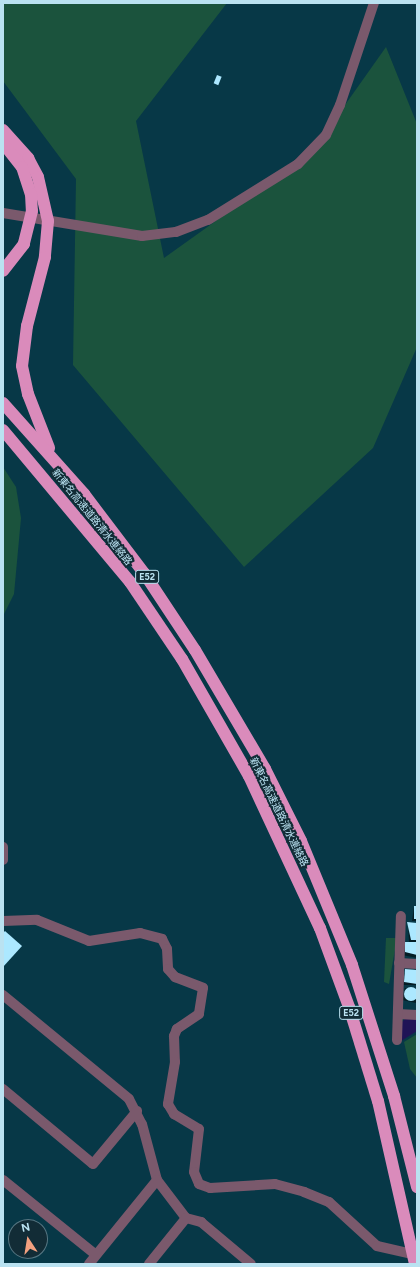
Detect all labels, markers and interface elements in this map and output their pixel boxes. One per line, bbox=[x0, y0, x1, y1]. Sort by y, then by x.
street label: 新東名高速道路清水連絡路 bbox=[50, 467, 134, 567]
road number: E52 bbox=[135, 570, 159, 584]
street label: 新東名高速道路清水連絡路 bbox=[247, 755, 311, 869]
road number: E52 bbox=[339, 1006, 363, 1020]
north arrow bbox=[8, 1219, 48, 1259]
text: N bbox=[20, 1221, 31, 1235]

